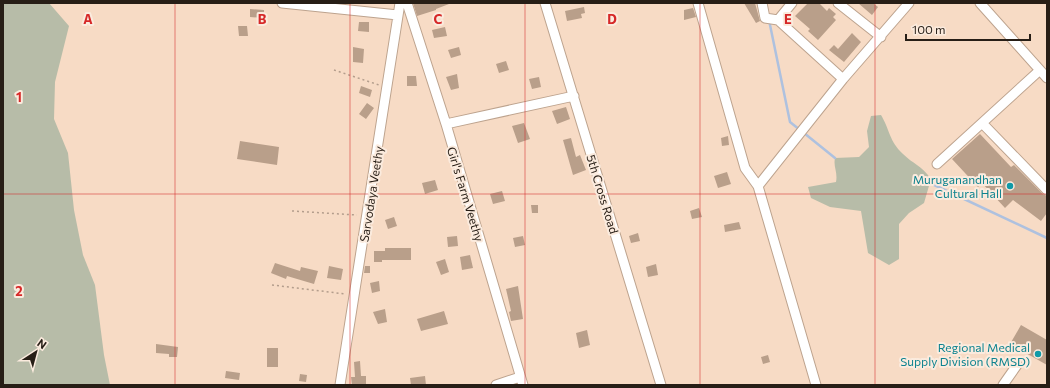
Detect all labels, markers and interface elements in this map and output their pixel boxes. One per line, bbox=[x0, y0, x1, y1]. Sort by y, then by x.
text: A bbox=[83, 11, 93, 27]
text: B bbox=[258, 11, 267, 27]
text: C bbox=[434, 11, 443, 27]
text: D bbox=[607, 11, 617, 27]
text: E bbox=[784, 11, 792, 27]
scale bar bbox=[906, 16, 1030, 42]
text: 100 m bbox=[912, 22, 946, 36]
text: 1 bbox=[16, 89, 22, 105]
street label: Sarvodaya Veethy bbox=[357, 145, 385, 243]
street label: Girl's Farm Veethy bbox=[445, 145, 487, 243]
street label: 5th Cross Road bbox=[584, 153, 622, 235]
place label: Muruganandhan Cultural Hall bbox=[913, 172, 1002, 200]
marker: Muruganandhan Cultural Hall bbox=[1005, 181, 1015, 191]
text: 2 bbox=[15, 283, 23, 299]
north arrow bbox=[16, 332, 56, 372]
text: N bbox=[35, 336, 49, 351]
place label: Regional Medical Supply Division (RMSD) bbox=[900, 340, 1030, 368]
marker: Regional Medical Supply Division (RMSD) bbox=[1033, 349, 1043, 359]

